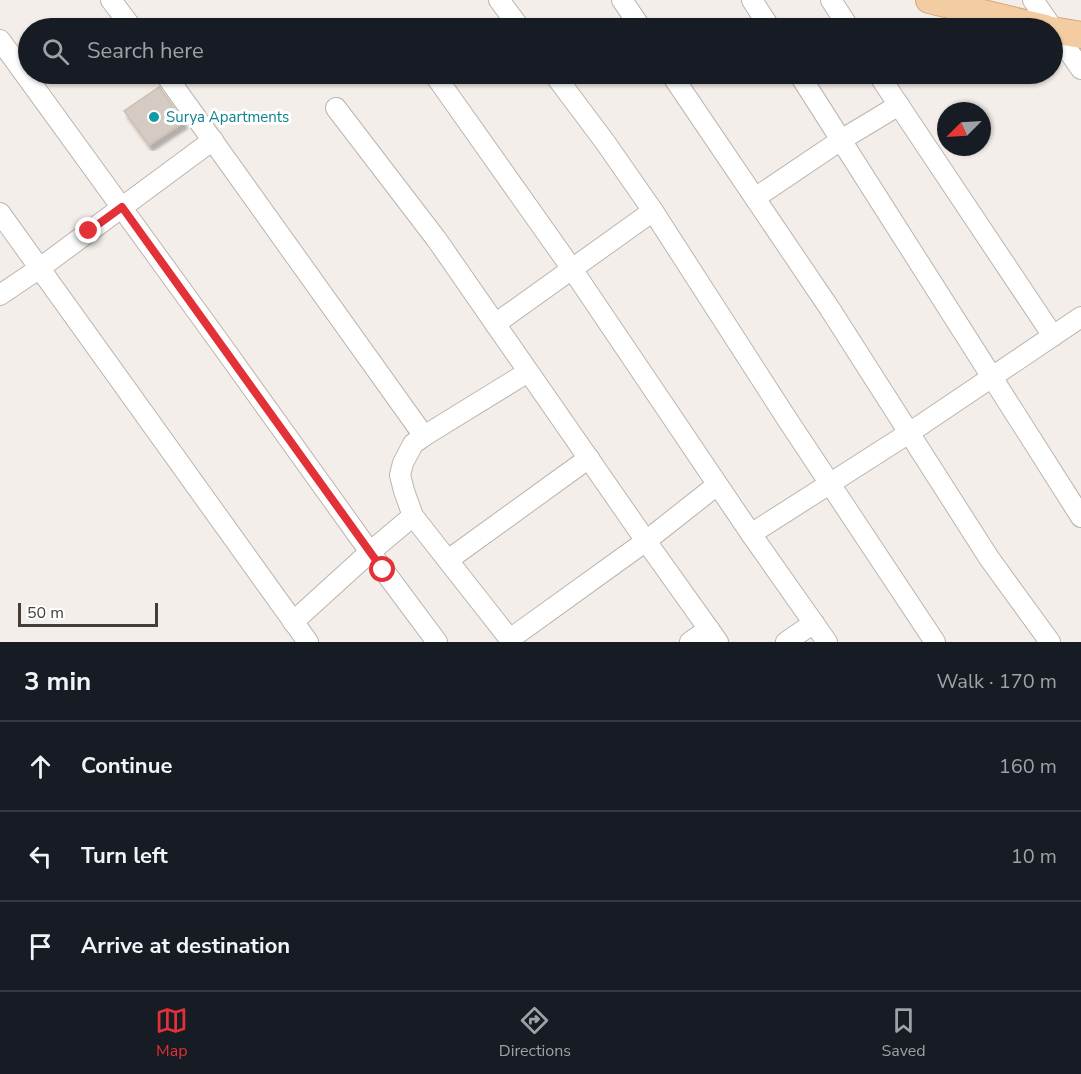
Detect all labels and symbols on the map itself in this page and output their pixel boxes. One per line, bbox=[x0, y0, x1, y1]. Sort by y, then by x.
north arrow bbox=[937, 102, 991, 156]
place label: Surya Apartments bbox=[166, 107, 289, 127]
marker: Surya Apartments bbox=[147, 110, 161, 124]
route end bbox=[75, 217, 101, 243]
route start bbox=[369, 556, 395, 582]
scale bar bbox=[18, 600, 158, 628]

